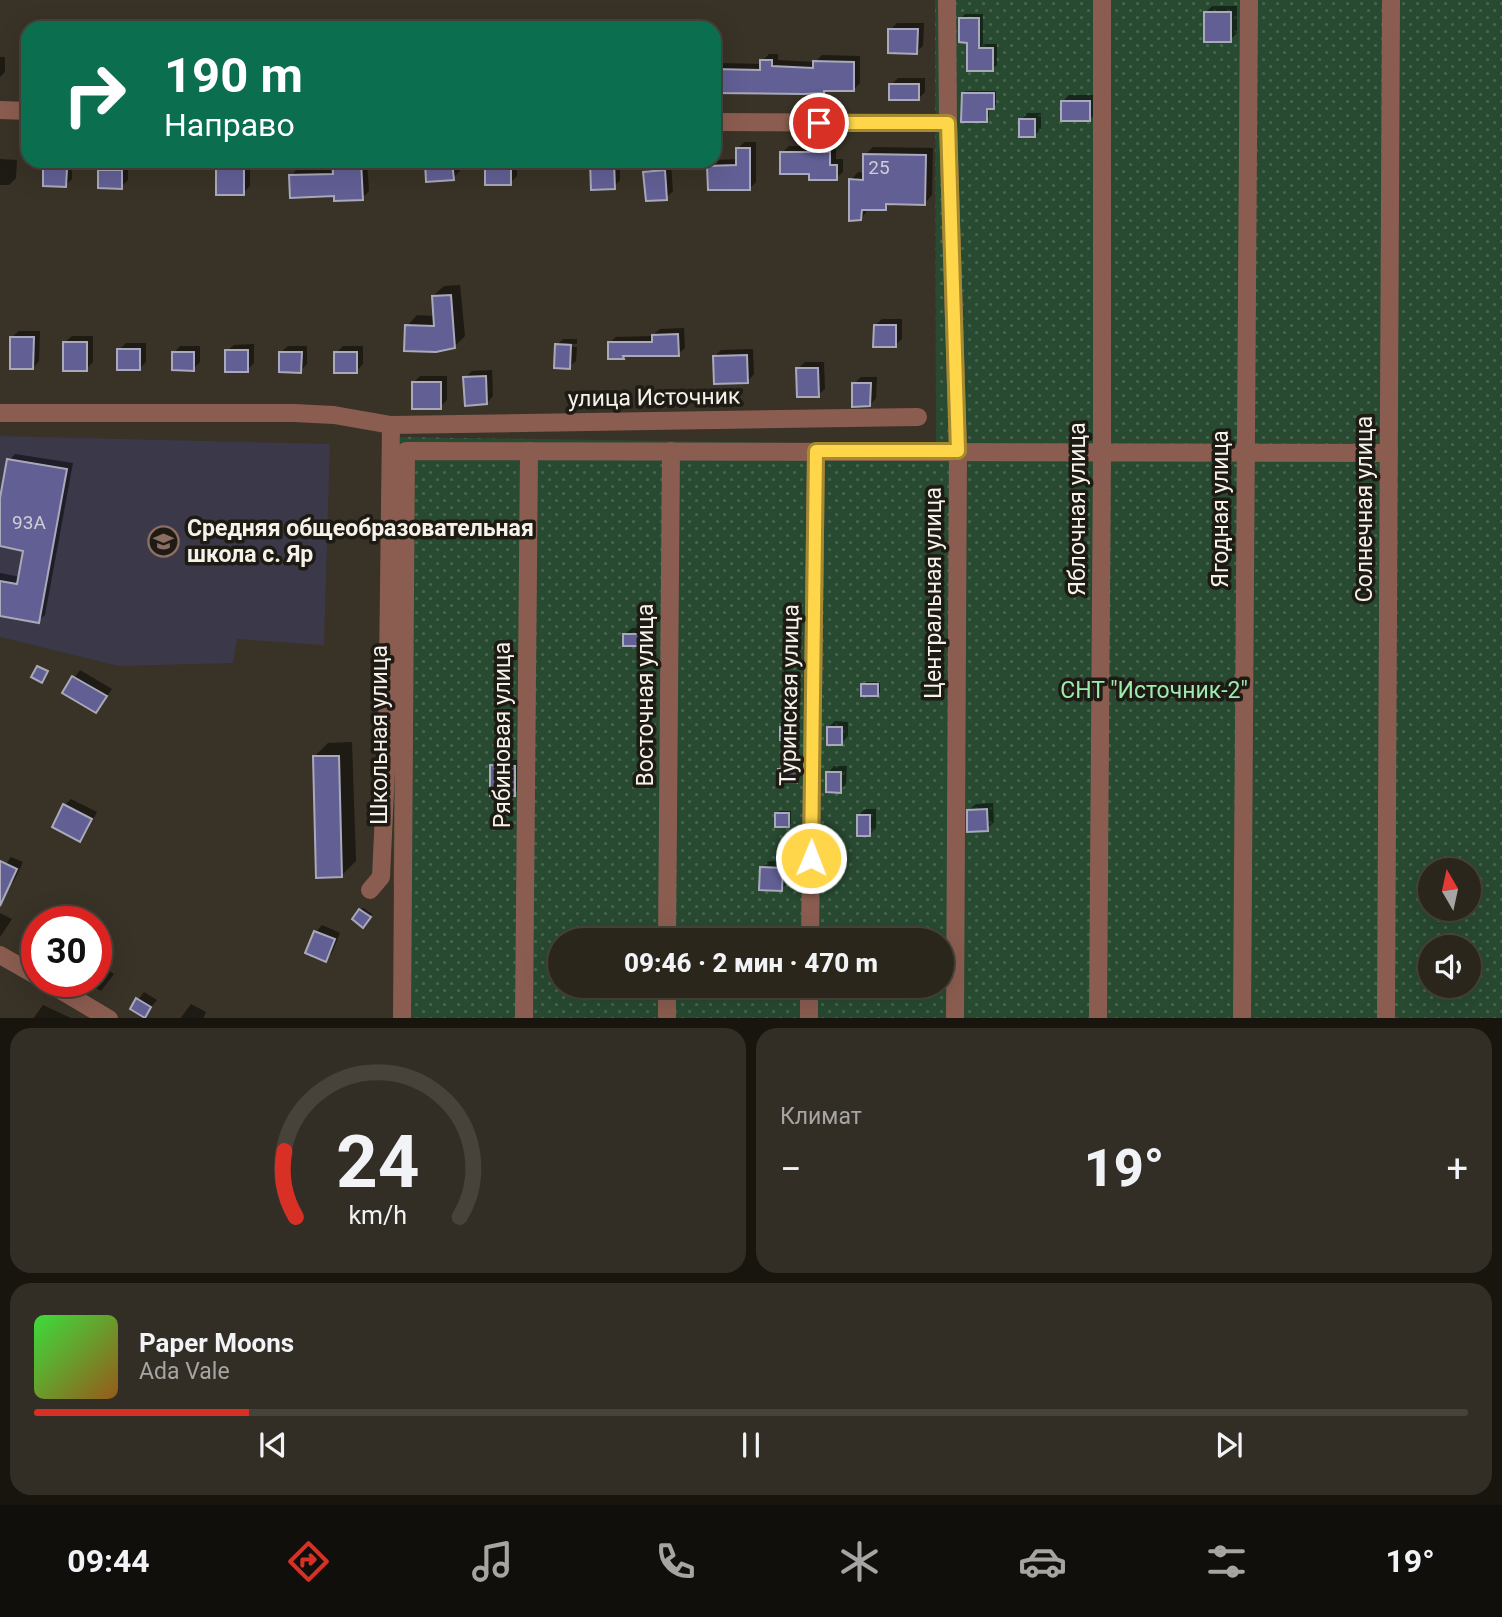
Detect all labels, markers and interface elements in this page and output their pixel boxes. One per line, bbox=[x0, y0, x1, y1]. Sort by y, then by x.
text: 190 m bbox=[164, 47, 303, 104]
icon: right bbox=[49, 49, 140, 140]
pin bbox=[789, 93, 849, 153]
icon: arrive bbox=[800, 104, 838, 142]
text: Направо bbox=[164, 106, 295, 144]
house number: 25 bbox=[868, 156, 890, 179]
street label: улица Источник bbox=[568, 382, 741, 413]
street label: Солнечная улица bbox=[1351, 416, 1378, 602]
street label: Яблочная улица bbox=[1064, 422, 1091, 596]
street label: Ягодная улица bbox=[1207, 430, 1234, 588]
street label: Центральная улица bbox=[920, 487, 947, 699]
house number: 93А bbox=[12, 511, 46, 534]
place label: Средняя общеобразовательная школа с. Яр bbox=[187, 515, 534, 568]
school or university icon: Средняя общеобразовательная школа с. Яр bbox=[147, 524, 181, 558]
street label: Восточная улица bbox=[632, 604, 659, 786]
street label: Туринская улица bbox=[774, 604, 805, 786]
street label: Рябиновая улица bbox=[489, 642, 516, 828]
street label: Школьная улица bbox=[366, 645, 393, 825]
park label: СНТ "Источник-2" bbox=[1060, 677, 1248, 704]
position arrow bbox=[774, 821, 848, 895]
north arrow bbox=[1418, 858, 1480, 920]
map controls bbox=[1418, 858, 1481, 998]
speed limit sign: 30 bbox=[21, 906, 112, 997]
button: sound bbox=[1418, 935, 1481, 998]
text: 09:46 · 2 мин · 470 m bbox=[624, 948, 878, 978]
text: Климат bbox=[780, 1103, 862, 1130]
text: 24 bbox=[336, 1119, 420, 1205]
text: 19° bbox=[1084, 1138, 1164, 1199]
text: − bbox=[780, 1147, 802, 1191]
text: + bbox=[1446, 1147, 1468, 1191]
text: km/h bbox=[349, 1200, 407, 1229]
text: Paper Moons bbox=[139, 1328, 294, 1358]
text: Ada Vale bbox=[139, 1358, 230, 1385]
icon: previous bbox=[254, 1426, 292, 1464]
icon: pause bbox=[732, 1426, 770, 1464]
icon: next bbox=[1210, 1426, 1248, 1464]
icon: directions bbox=[284, 1537, 333, 1586]
icon: music bbox=[468, 1537, 517, 1586]
icon: phone bbox=[651, 1537, 700, 1586]
icon: climate bbox=[835, 1537, 884, 1586]
icon: car bbox=[1018, 1537, 1067, 1586]
icon: filters bbox=[1202, 1537, 1251, 1586]
text: 09:44 bbox=[67, 1542, 150, 1580]
text: 19° bbox=[1385, 1542, 1435, 1580]

